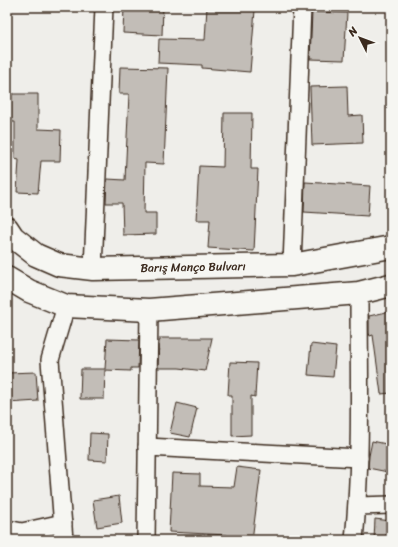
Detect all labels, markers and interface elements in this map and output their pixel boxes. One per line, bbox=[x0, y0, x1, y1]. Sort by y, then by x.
north arrow bbox=[340, 18, 380, 58]
text: N bbox=[343, 22, 363, 42]
street label: Barış Manço Bulvarı bbox=[140, 255, 246, 279]

